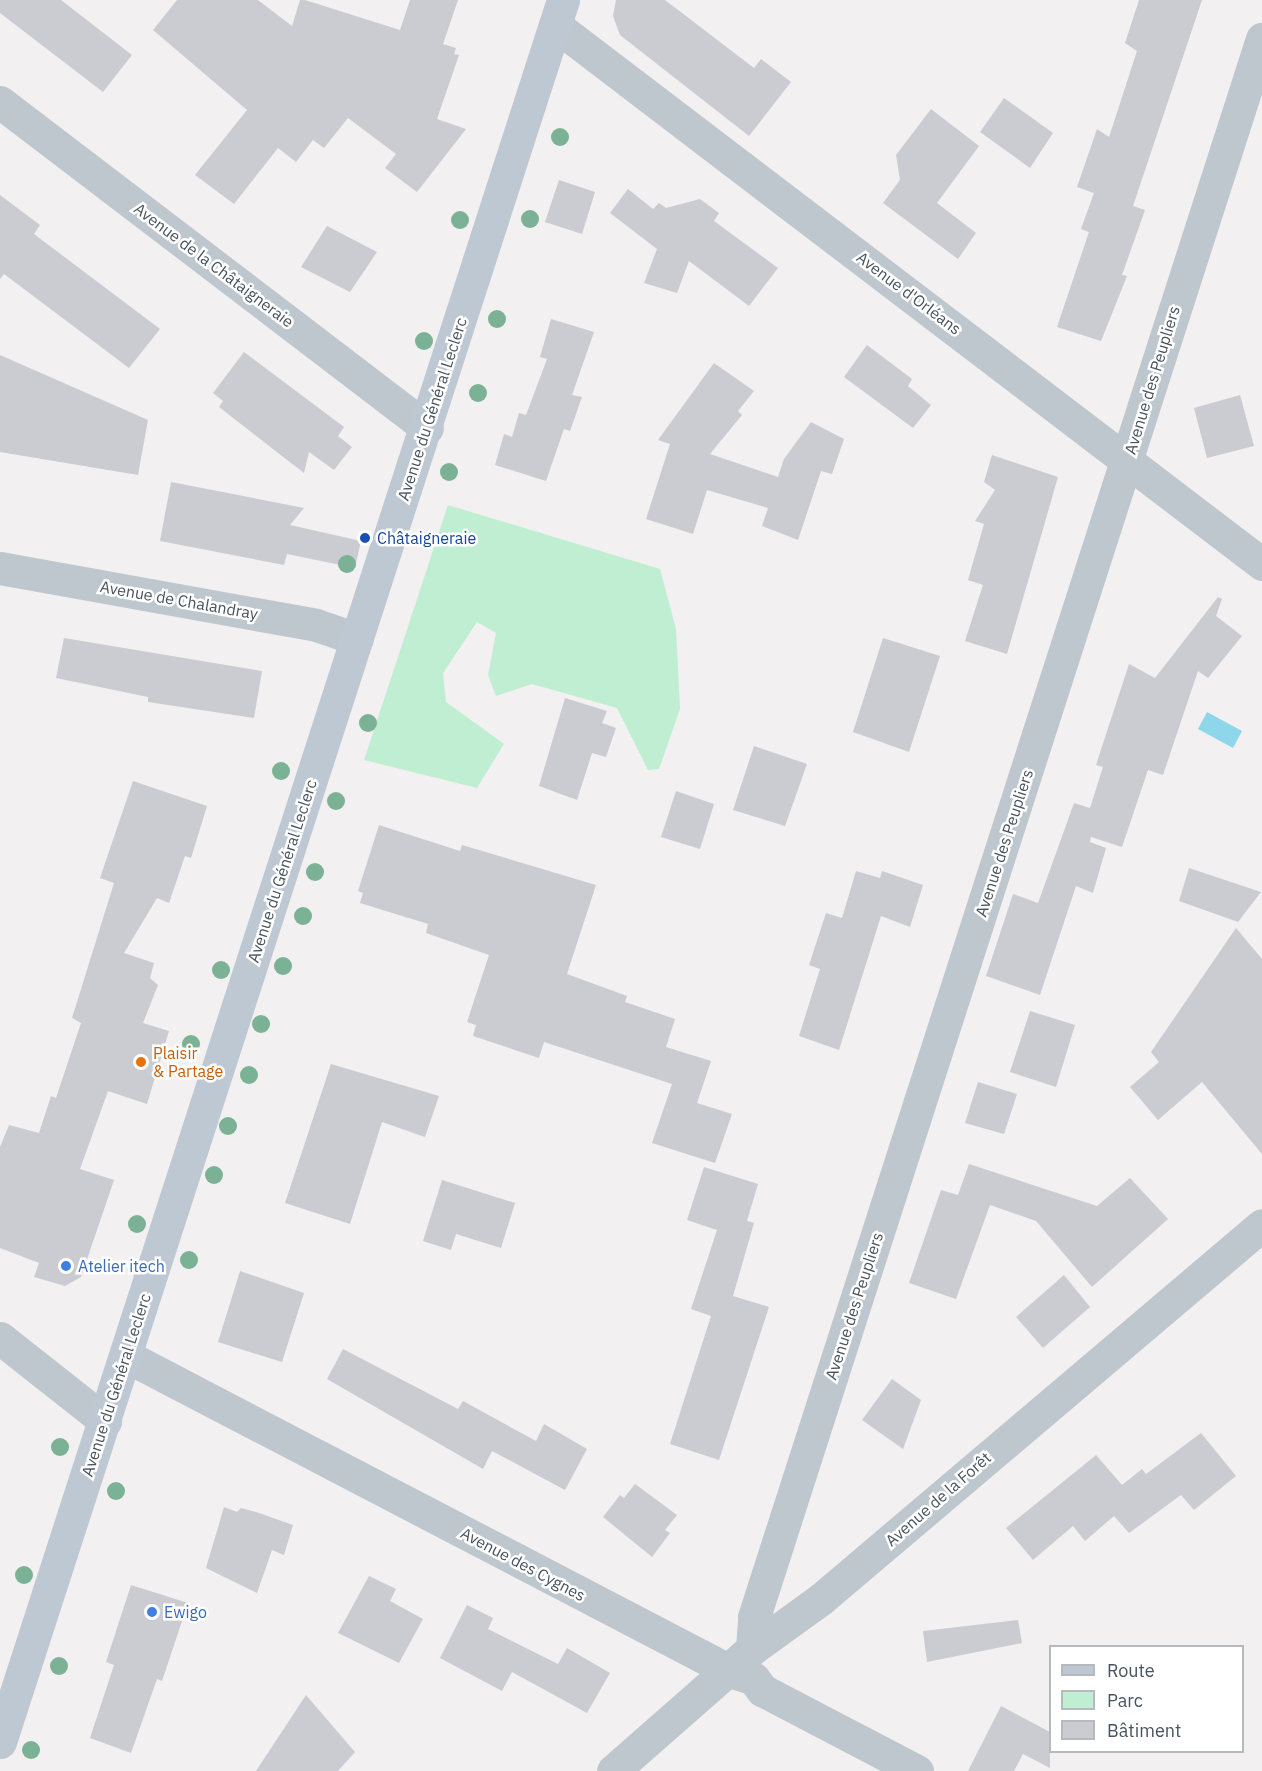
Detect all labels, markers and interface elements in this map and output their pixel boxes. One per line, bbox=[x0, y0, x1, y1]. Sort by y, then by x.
street label: Avenue de la Châtaigneraie bbox=[130, 199, 298, 331]
street label: Avenue d'Orléans bbox=[853, 247, 965, 339]
street label: Avenue des Peupliers bbox=[1120, 303, 1184, 457]
street label: Avenue du Général Leclerc bbox=[393, 315, 471, 503]
place label: Châtaigneraie bbox=[377, 528, 476, 548]
marker: Châtaigneraie bbox=[358, 531, 372, 545]
street label: Avenue de Chalandray bbox=[98, 577, 260, 623]
street label: Avenue des Peupliers bbox=[971, 767, 1037, 919]
street label: Avenue du Général Leclerc bbox=[243, 777, 321, 965]
place label: Plaisir & Partage bbox=[153, 1043, 223, 1081]
marker: Plaisir & Partage bbox=[134, 1055, 148, 1069]
street label: Avenue des Peupliers bbox=[821, 1230, 887, 1382]
place label: Atelier itech bbox=[78, 1256, 165, 1276]
marker: Atelier itech bbox=[59, 1259, 73, 1273]
street label: Avenue du Général Leclerc bbox=[77, 1291, 155, 1479]
street label: Avenue de la Forêt bbox=[881, 1448, 995, 1550]
street label: Avenue des Cygnes bbox=[457, 1523, 589, 1605]
place label: Ewigo bbox=[164, 1602, 207, 1622]
marker: Ewigo bbox=[145, 1605, 159, 1619]
legend bbox=[1049, 1645, 1244, 1753]
text: Route bbox=[1107, 1659, 1155, 1682]
text: Parc bbox=[1107, 1689, 1143, 1712]
text: Bâtiment bbox=[1107, 1719, 1181, 1742]

